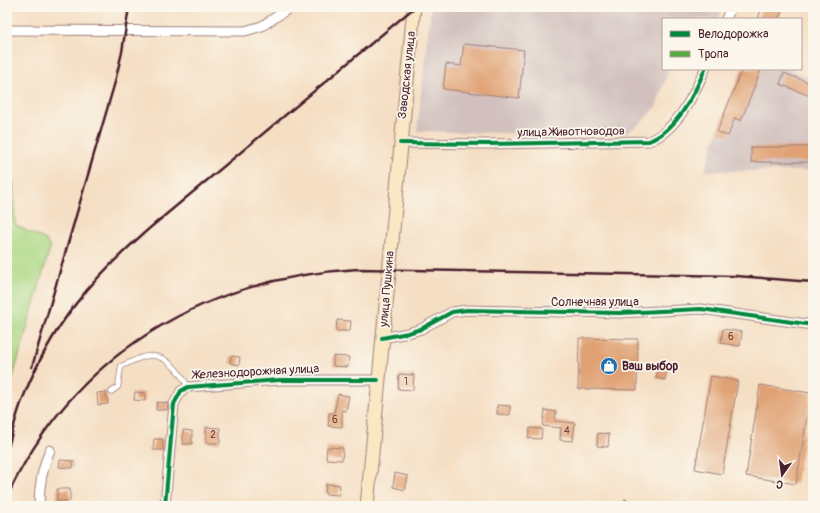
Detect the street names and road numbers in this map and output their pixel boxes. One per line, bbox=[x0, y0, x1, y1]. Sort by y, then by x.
street label: Заводская улица bbox=[395, 30, 419, 120]
street label: улица Животноводов bbox=[516, 124, 625, 140]
street label: улица Пушкина bbox=[376, 250, 398, 329]
street label: Солнечная улица bbox=[551, 295, 639, 310]
street label: Железнодорожная улица bbox=[190, 361, 320, 383]

